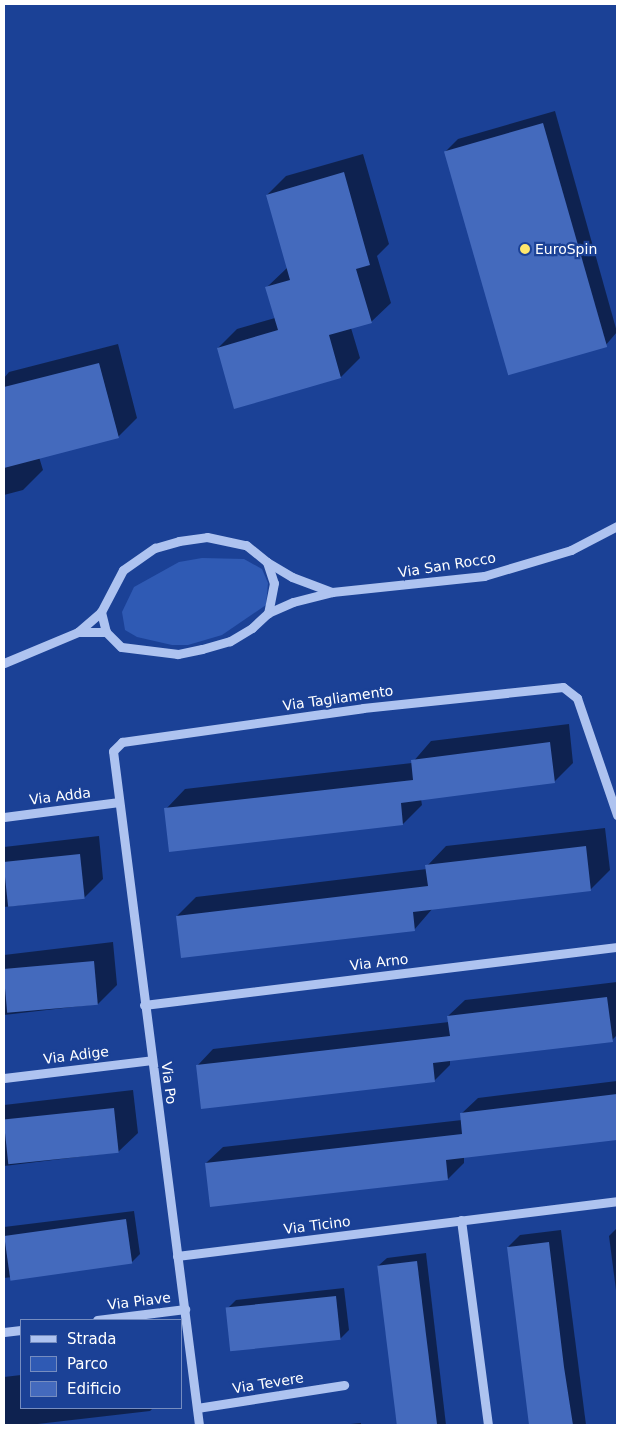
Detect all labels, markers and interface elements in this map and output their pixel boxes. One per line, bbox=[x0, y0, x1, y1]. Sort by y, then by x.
place label: EuroSpin bbox=[535, 241, 597, 257]
marker: EuroSpin bbox=[519, 243, 531, 255]
street label: Via San Rocco bbox=[397, 549, 497, 581]
street label: Via Tagliamento bbox=[282, 682, 394, 714]
street label: Via Adda bbox=[28, 784, 92, 808]
street label: Via Arno bbox=[349, 950, 409, 974]
street label: Via Adige bbox=[42, 1043, 110, 1067]
street label: Via Po bbox=[158, 1061, 180, 1105]
street label: Via Ticino bbox=[283, 1213, 351, 1237]
street label: Via Piave bbox=[106, 1289, 172, 1313]
legend bbox=[20, 1319, 182, 1409]
text: Strada bbox=[67, 1330, 116, 1348]
text: Parco bbox=[67, 1355, 108, 1373]
street label: Via Tevere bbox=[231, 1369, 305, 1397]
text: Edificio bbox=[67, 1380, 121, 1398]

